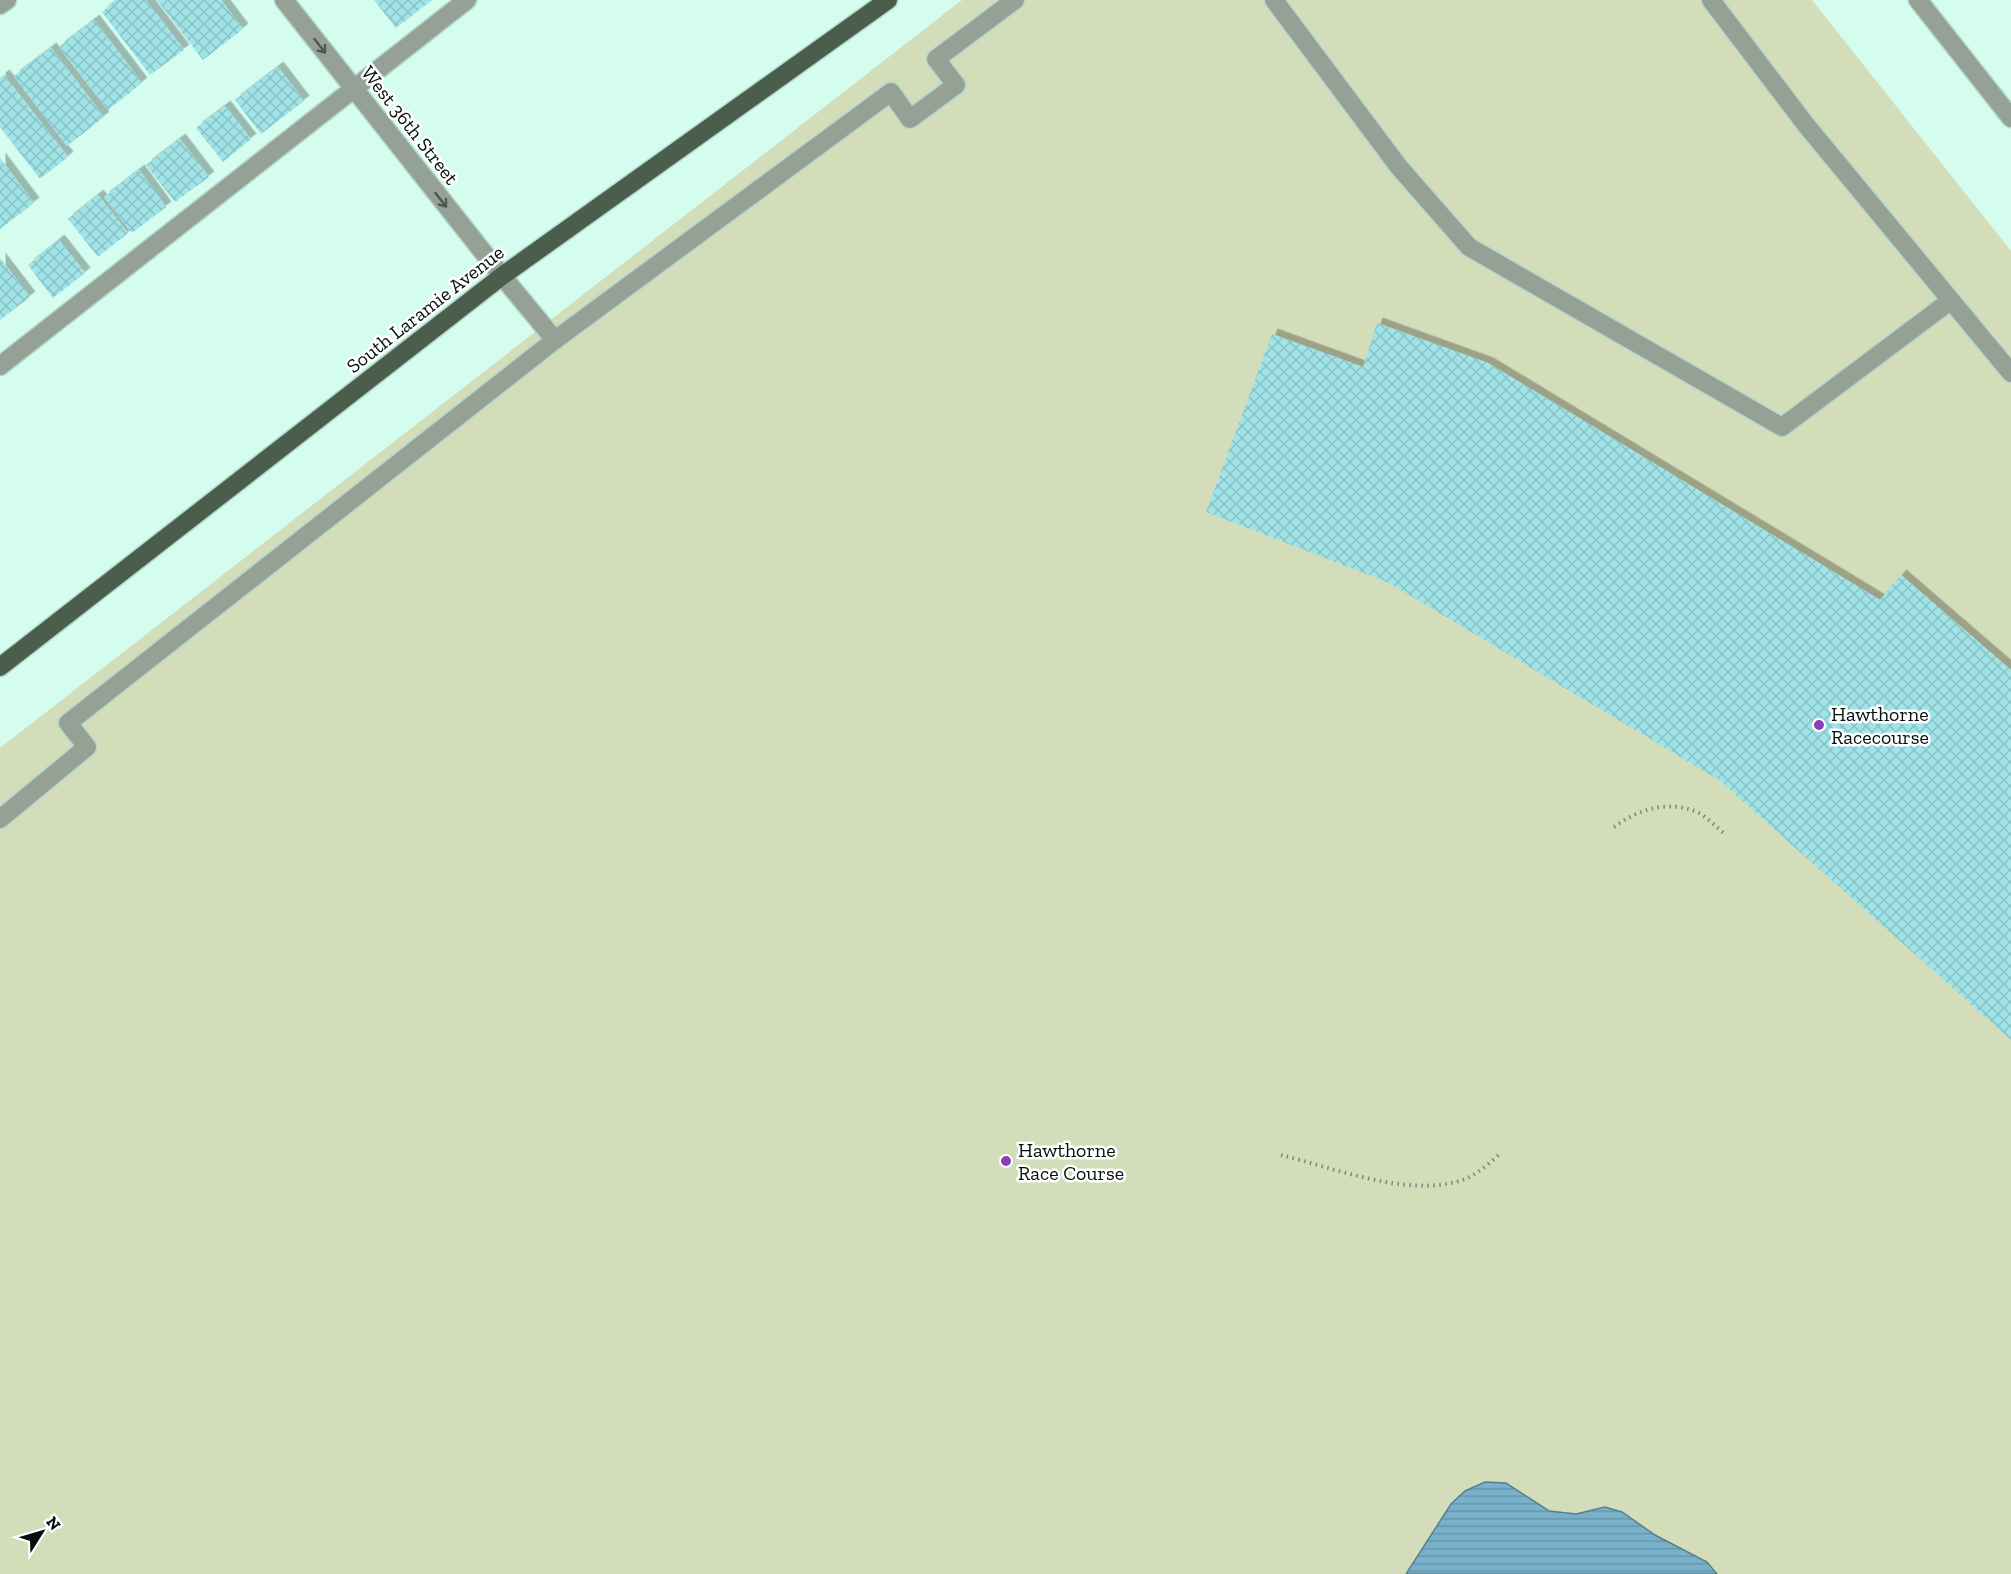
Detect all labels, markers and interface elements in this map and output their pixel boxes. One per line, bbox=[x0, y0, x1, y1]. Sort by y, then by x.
one-way arrow bbox=[314, 38, 327, 54]
street label: West 36th Street bbox=[356, 61, 464, 190]
one-way arrow bbox=[434, 191, 447, 207]
street label: South Laramie Avenue bbox=[341, 240, 509, 378]
place label: Hawthorne Racecourse bbox=[1831, 702, 1929, 749]
marker: Hawthorne Racecourse bbox=[1812, 718, 1826, 732]
place label: Hawthorne Race Course bbox=[1018, 1138, 1124, 1185]
marker: Hawthorne Race Course bbox=[999, 1154, 1013, 1168]
north arrow bbox=[12, 1502, 72, 1562]
text: N bbox=[42, 1513, 65, 1534]

